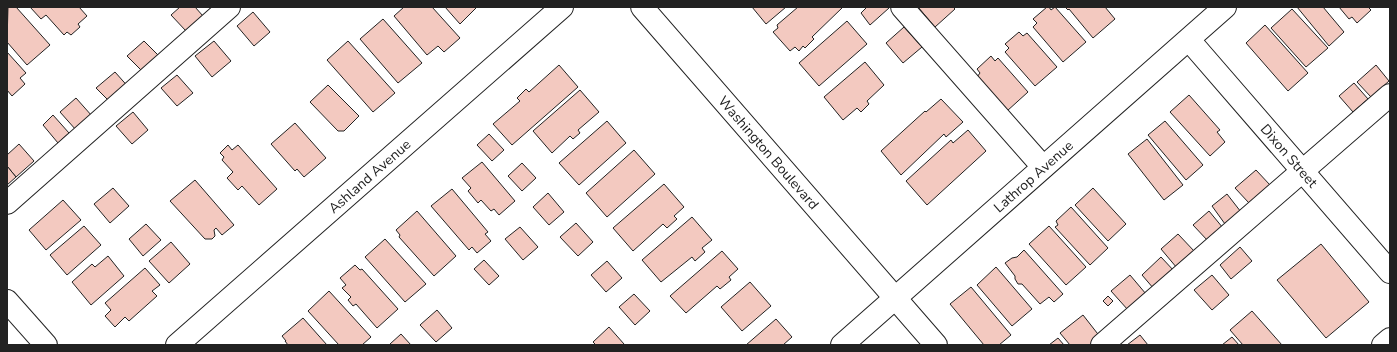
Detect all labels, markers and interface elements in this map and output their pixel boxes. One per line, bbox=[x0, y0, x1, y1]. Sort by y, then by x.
street label: Washington Boulevard bbox=[714, 92, 823, 214]
street label: Dixon Street bbox=[1256, 120, 1322, 192]
street label: Ashland Avenue bbox=[324, 135, 415, 218]
street label: Lathrop Avenue bbox=[990, 136, 1077, 217]

